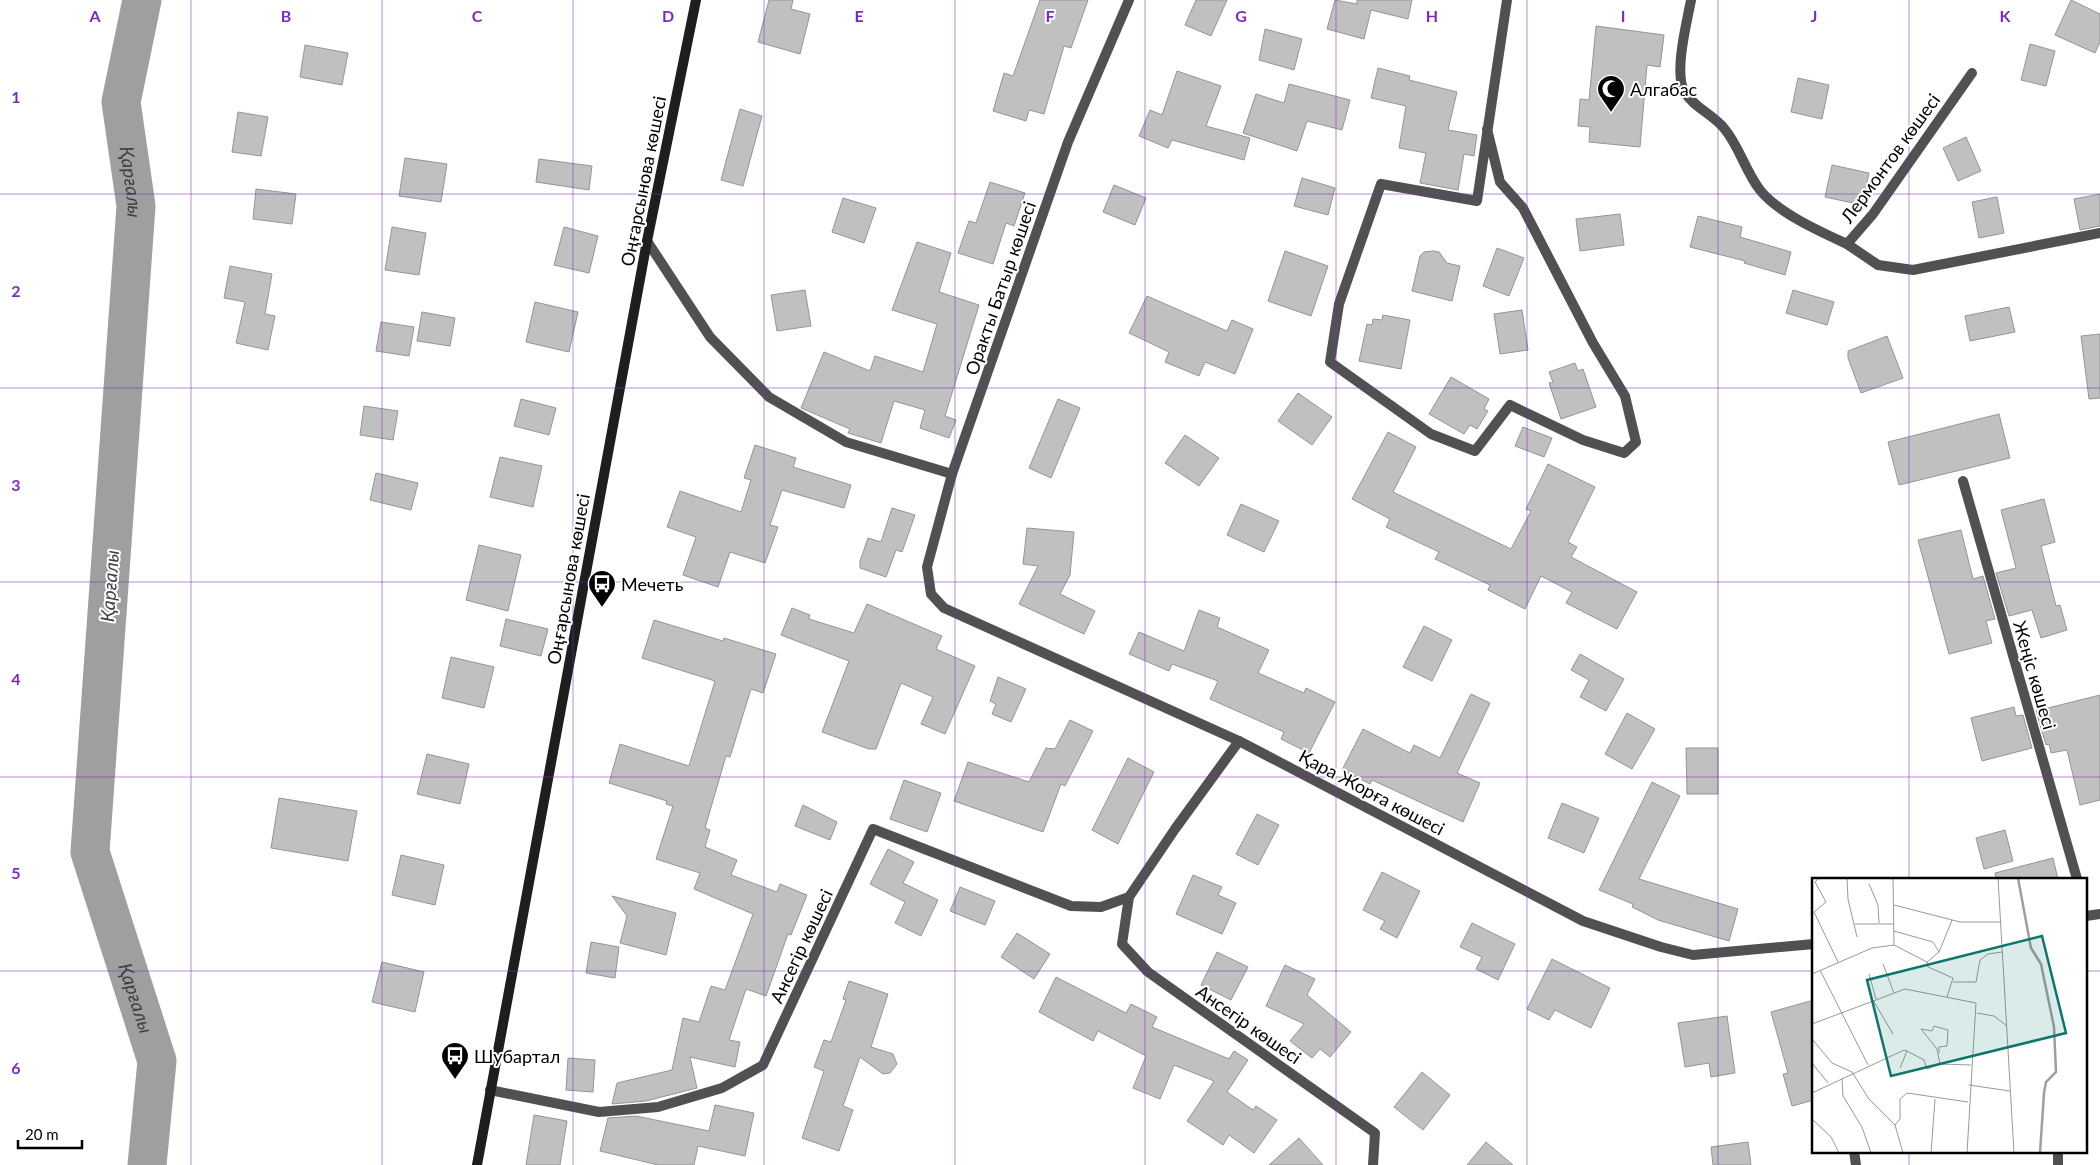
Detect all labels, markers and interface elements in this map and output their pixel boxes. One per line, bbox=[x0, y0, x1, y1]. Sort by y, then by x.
text: A bbox=[88, 6, 101, 25]
text: B bbox=[281, 6, 291, 25]
text: C bbox=[472, 6, 483, 25]
text: D bbox=[662, 6, 674, 25]
text: E bbox=[854, 6, 864, 25]
text: F bbox=[1045, 6, 1055, 25]
text: G bbox=[1235, 6, 1247, 25]
text: H bbox=[1426, 6, 1438, 25]
text: I bbox=[1621, 6, 1625, 25]
text: J bbox=[1811, 6, 1817, 25]
text: K bbox=[2000, 6, 2012, 25]
mosque icon: Алгабас bbox=[1596, 74, 1626, 113]
place label: Алгабас bbox=[1630, 78, 1698, 100]
text: 1 bbox=[11, 87, 21, 106]
street label: Лермонтов көшесі bbox=[1835, 89, 1944, 228]
street label: Оңғарсынова көшесі bbox=[616, 94, 670, 268]
water label: Қарғалы bbox=[116, 145, 147, 219]
street label: Оракты Батыр көшесі bbox=[960, 198, 1040, 378]
text: 2 bbox=[11, 281, 21, 300]
text: 3 bbox=[11, 475, 21, 494]
street label: Оңғарсынова көшесі bbox=[542, 492, 594, 666]
water label: Қарғалы bbox=[95, 549, 123, 623]
bus stop icon: Мечеть bbox=[587, 569, 617, 608]
place label: Мечеть bbox=[621, 573, 684, 595]
street label: Жеңіс көшесі bbox=[2009, 618, 2061, 732]
text: 4 bbox=[11, 669, 21, 688]
street label: Қара Жорға көшесі bbox=[1295, 744, 1449, 840]
text: 5 bbox=[11, 863, 21, 882]
inset map bbox=[1812, 878, 2088, 1152]
street label: Ансегір көшесі bbox=[765, 886, 837, 1006]
water label: Қарғалы bbox=[115, 960, 159, 1036]
street label: Ансегір көшесі bbox=[1192, 980, 1306, 1068]
bus stop icon: Шубартал bbox=[440, 1041, 470, 1080]
place label: Шубартал bbox=[474, 1045, 560, 1067]
text: 6 bbox=[11, 1058, 21, 1077]
scale bar bbox=[18, 1118, 81, 1150]
text: 20 m bbox=[25, 1125, 59, 1143]

